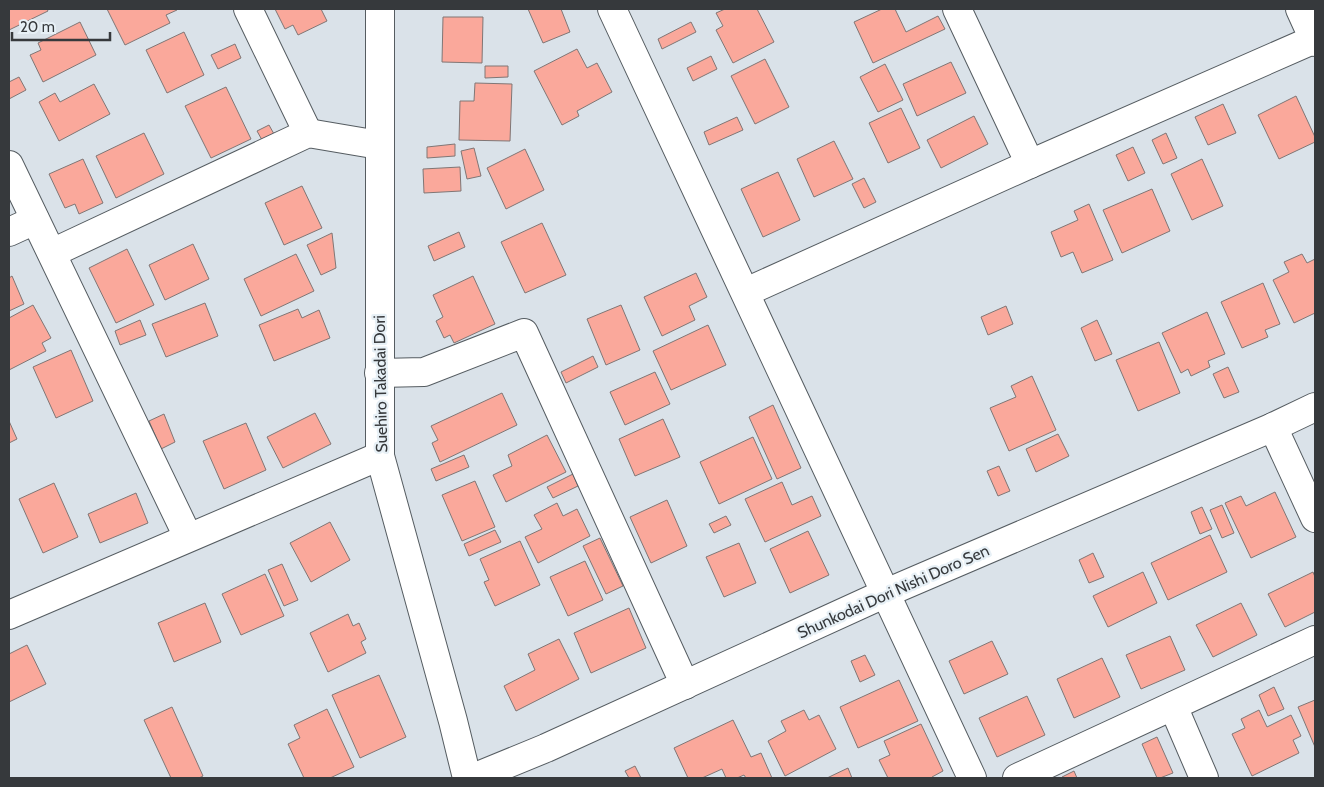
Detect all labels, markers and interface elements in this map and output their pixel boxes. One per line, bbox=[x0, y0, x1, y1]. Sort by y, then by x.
scale bar bbox=[12, 10, 110, 42]
text: 20 m bbox=[20, 18, 55, 36]
street label: Suehiro Takadai Dori bbox=[370, 315, 391, 453]
street label: Shunkodai Dori Nishi Doro Sen bbox=[794, 541, 992, 642]

